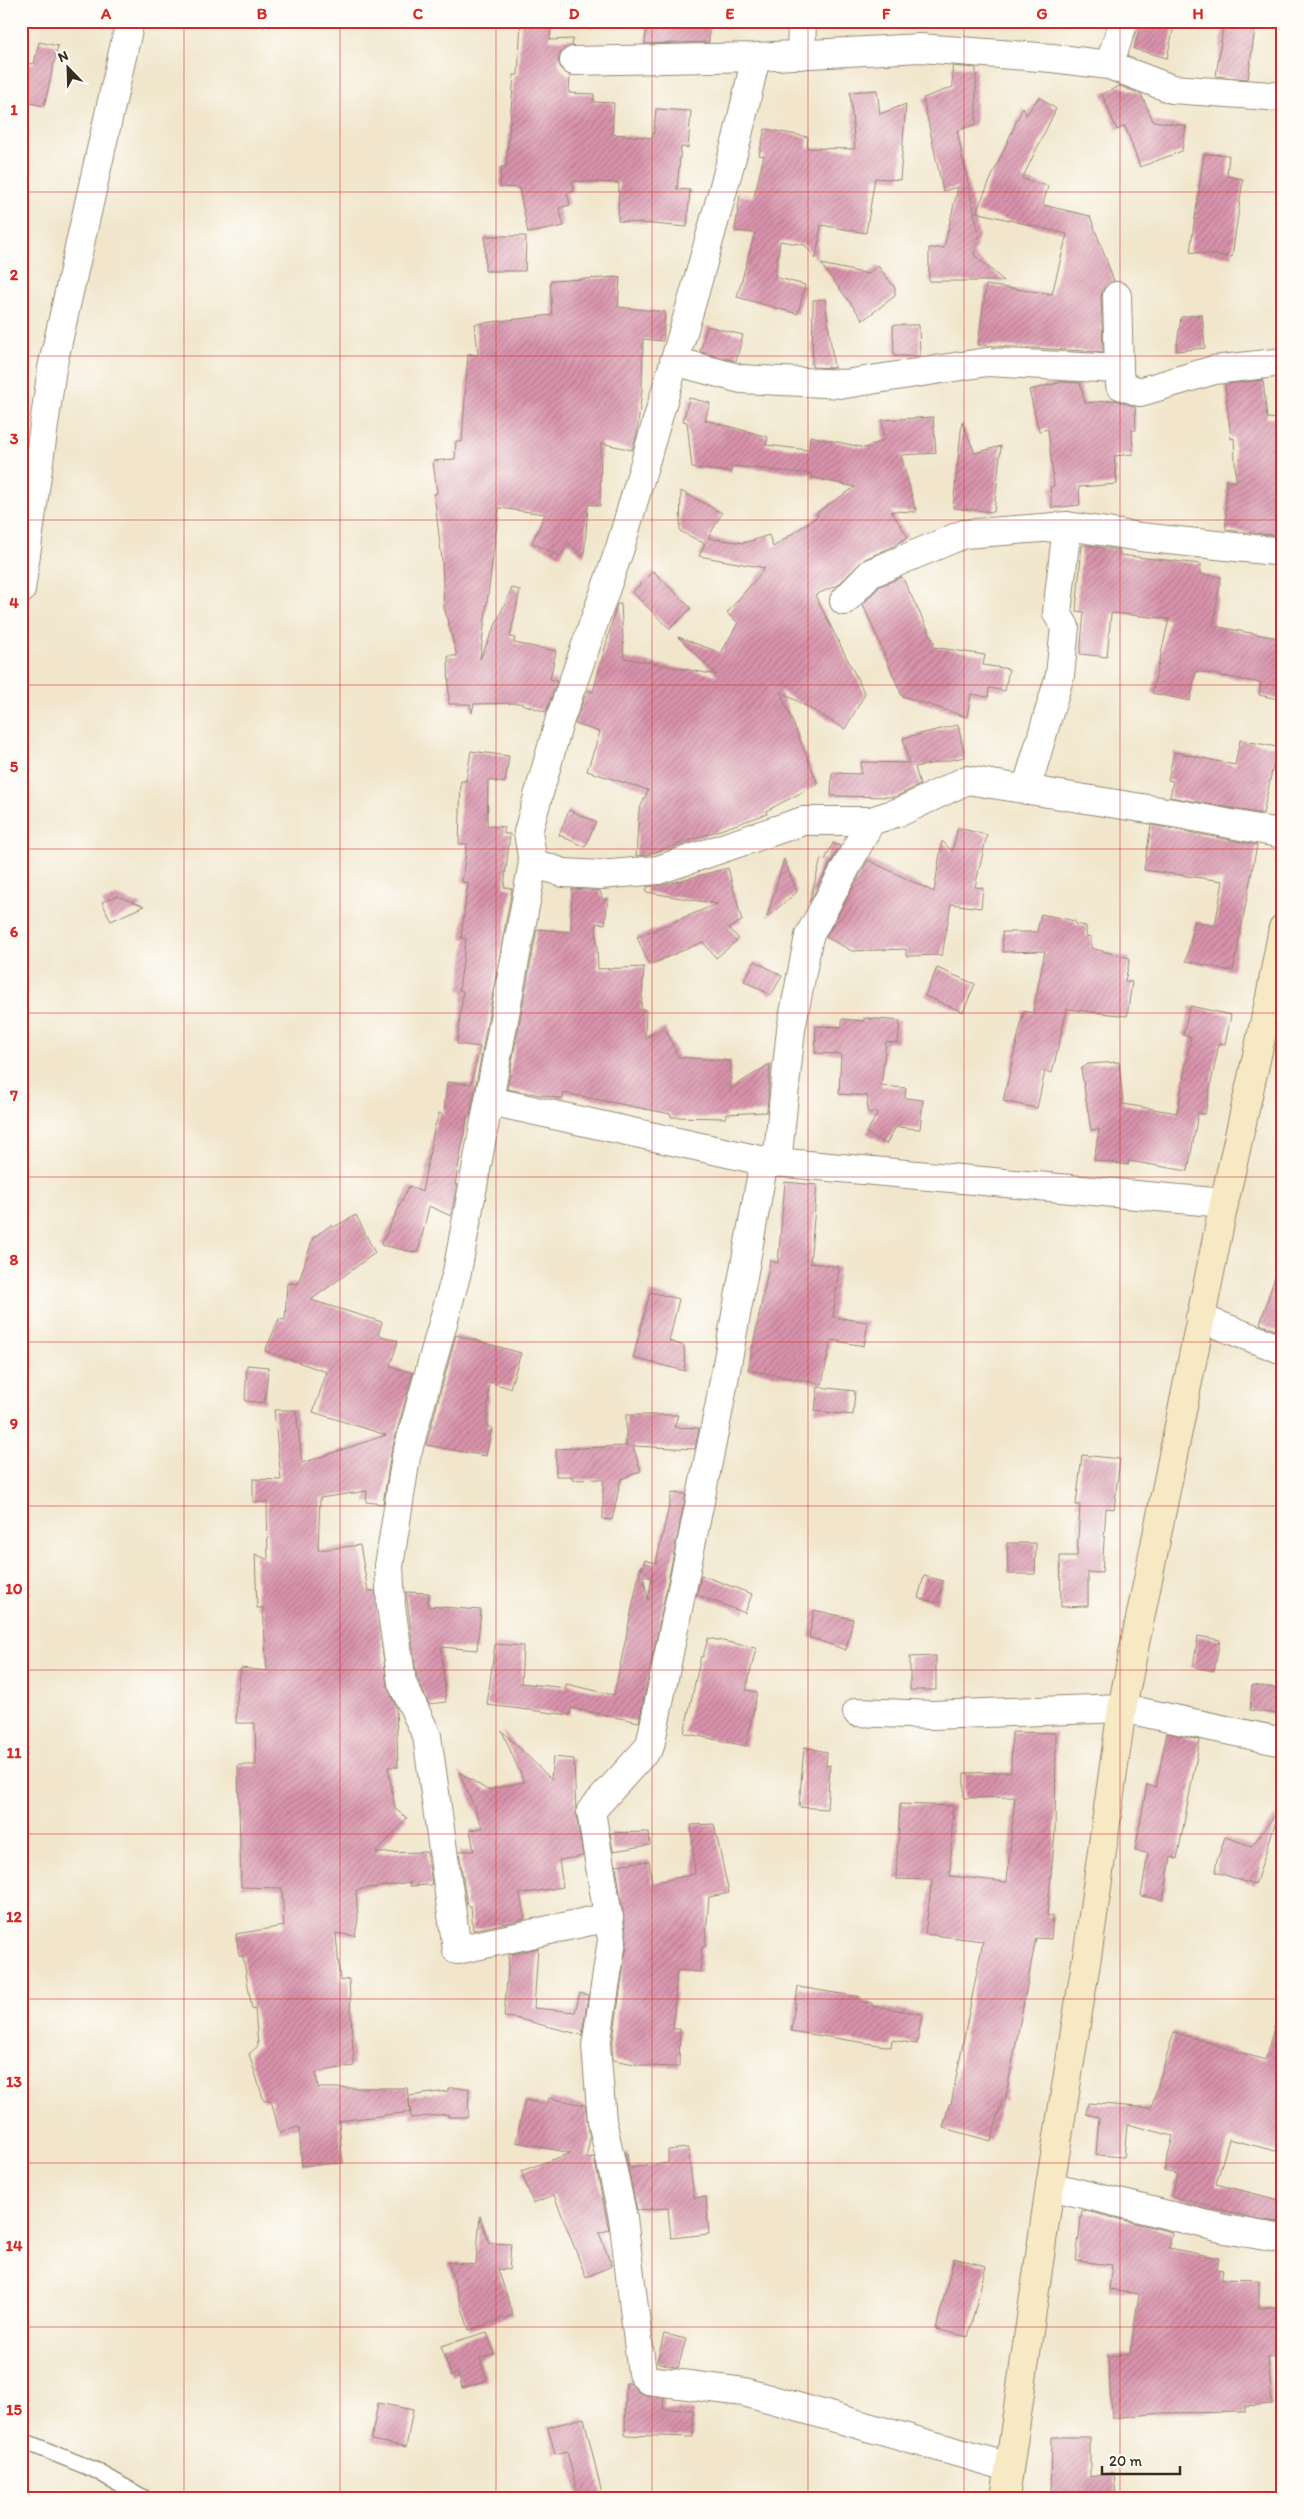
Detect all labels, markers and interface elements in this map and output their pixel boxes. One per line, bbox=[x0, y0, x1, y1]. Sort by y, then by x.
text: A bbox=[100, 4, 112, 23]
text: B bbox=[257, 4, 268, 23]
text: C bbox=[413, 4, 424, 23]
text: D bbox=[569, 4, 580, 23]
text: E bbox=[726, 4, 735, 23]
text: F bbox=[882, 4, 891, 23]
text: G bbox=[1036, 4, 1048, 23]
text: H bbox=[1192, 4, 1204, 23]
north arrow bbox=[42, 42, 92, 92]
text: N bbox=[55, 47, 71, 66]
text: 1 bbox=[10, 100, 18, 119]
text: 2 bbox=[10, 265, 19, 284]
text: 3 bbox=[10, 429, 19, 448]
text: 4 bbox=[9, 593, 19, 612]
text: 5 bbox=[10, 757, 19, 776]
text: 6 bbox=[10, 922, 19, 941]
text: 7 bbox=[9, 1086, 18, 1105]
text: 8 bbox=[10, 1250, 19, 1269]
text: 9 bbox=[10, 1414, 18, 1433]
text: 10 bbox=[5, 1579, 23, 1598]
text: 11 bbox=[7, 1743, 22, 1762]
text: 12 bbox=[6, 1907, 23, 1926]
text: 13 bbox=[6, 2072, 22, 2091]
text: 14 bbox=[5, 2236, 23, 2255]
text: 15 bbox=[6, 2400, 23, 2419]
scale bar bbox=[1102, 2444, 1179, 2476]
text: 20 m bbox=[1109, 2452, 1143, 2470]

